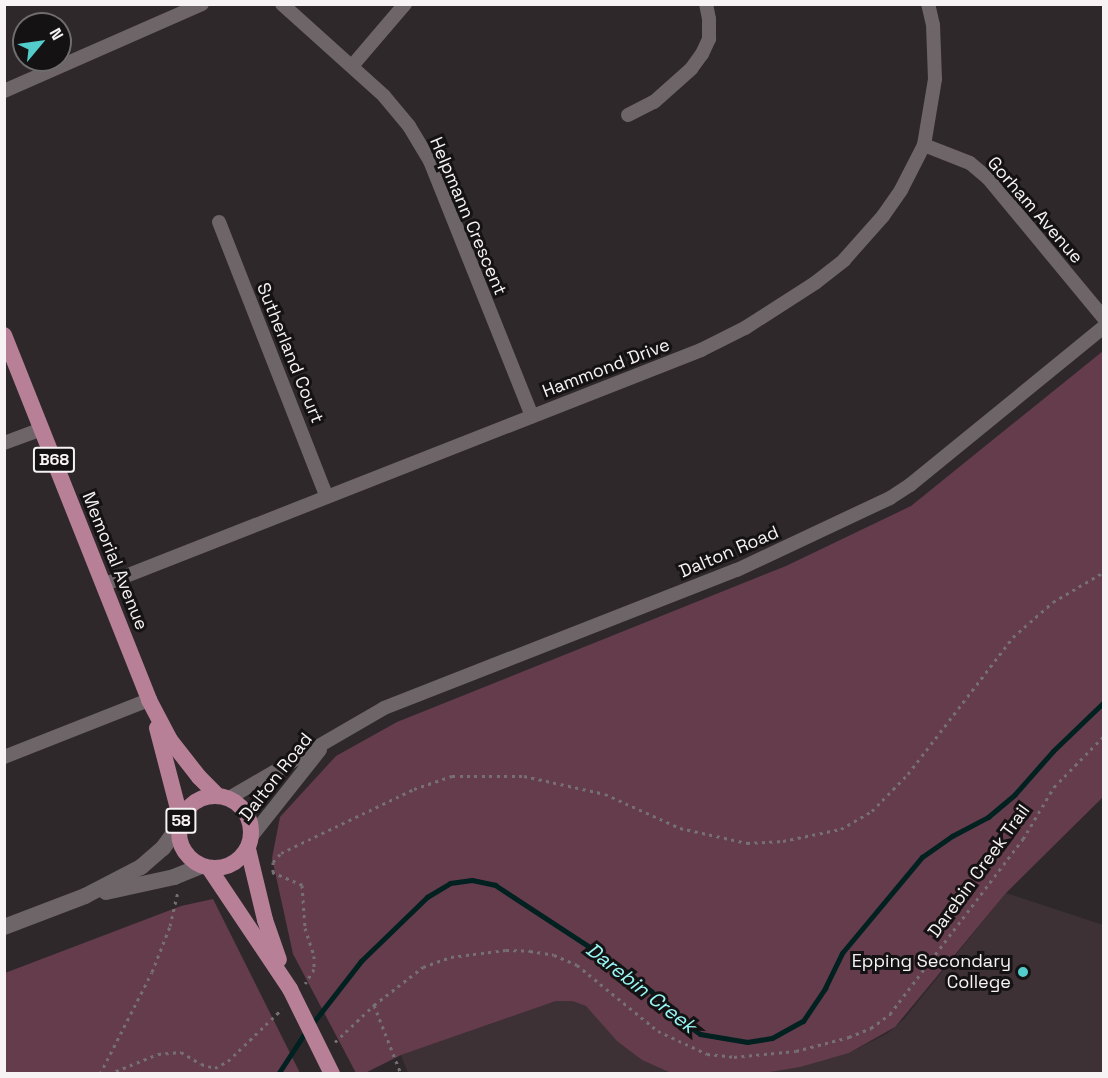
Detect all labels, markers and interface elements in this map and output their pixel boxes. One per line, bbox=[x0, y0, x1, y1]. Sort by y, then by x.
north arrow bbox=[12, 12, 72, 72]
text: N bbox=[45, 24, 68, 44]
street label: Helpmann Crescent bbox=[425, 134, 511, 298]
street label: Gorham Avenue bbox=[983, 152, 1087, 268]
street label: Sutherland Court bbox=[252, 280, 328, 426]
street label: Hammond Drive bbox=[539, 334, 673, 402]
road number: B68 bbox=[32, 447, 76, 473]
street label: Memorial Avenue bbox=[77, 489, 153, 633]
street label: Dalton Road bbox=[676, 521, 782, 583]
street label: Dalton Road bbox=[235, 729, 317, 825]
street label: Darebin Creek Trail bbox=[923, 800, 1035, 942]
road number: 58 bbox=[164, 808, 198, 834]
water label: Darebin Creek bbox=[581, 937, 701, 1039]
place label: Epping Secondary College bbox=[852, 951, 1011, 994]
marker: Epping Secondary College bbox=[1016, 965, 1030, 979]

